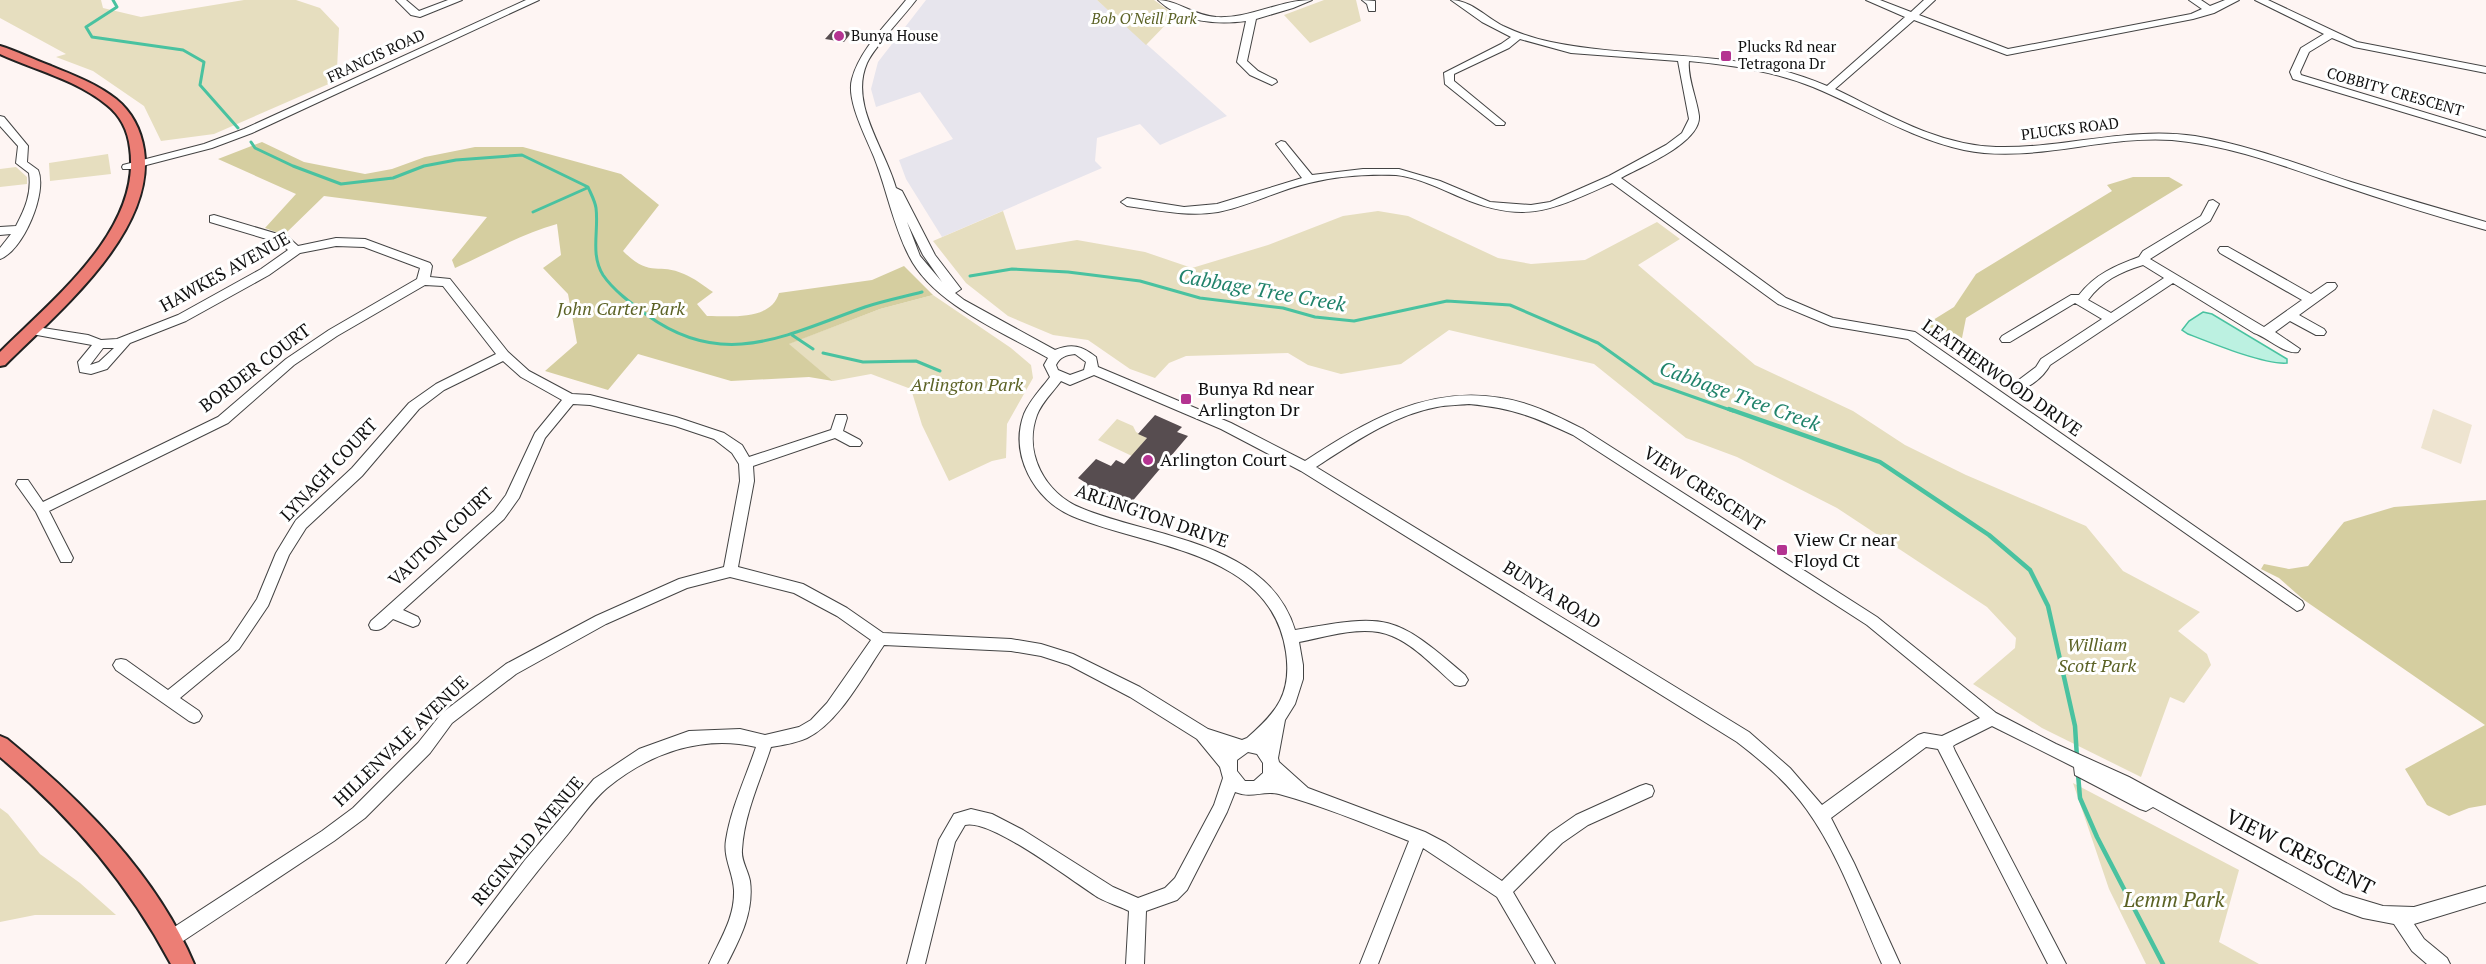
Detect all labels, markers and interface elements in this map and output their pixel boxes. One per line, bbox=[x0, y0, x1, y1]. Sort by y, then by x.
park label: Bob O'Neill Park bbox=[1090, 8, 1198, 28]
street label: FRANCIS ROAD bbox=[323, 24, 428, 87]
place label: Bunya House bbox=[851, 25, 938, 45]
marker: Bunya House bbox=[832, 29, 846, 43]
place label: Plucks Rd near Tetragona Dr bbox=[1738, 36, 1836, 73]
marker: Plucks Rd near Tetragona Dr bbox=[1719, 49, 1733, 63]
street label: COBBITY CRESCENT bbox=[2325, 62, 2466, 120]
street label: PLUCKS ROAD bbox=[2020, 112, 2120, 144]
street label: HAWKES AVENUE bbox=[155, 225, 294, 317]
water label: Cabbage Tree Creek bbox=[1176, 262, 1348, 318]
park label: John Carter Park bbox=[556, 296, 685, 320]
street label: LEATHERWOOD DRIVE bbox=[1918, 313, 2087, 441]
street label: BORDER COURT bbox=[194, 318, 315, 417]
water label: Cabbage Tree Creek bbox=[1656, 354, 1825, 437]
park label: Arlington Park bbox=[910, 372, 1024, 396]
place label: Bunya Rd near Arlington Dr bbox=[1198, 376, 1314, 421]
marker: Bunya Rd near Arlington Dr bbox=[1179, 392, 1193, 406]
street label: LYNAGH COURT bbox=[274, 413, 382, 526]
street label: VIEW CRESCENT bbox=[1639, 440, 1770, 536]
place label: Arlington Court bbox=[1160, 447, 1287, 471]
marker: Arlington Court bbox=[1141, 453, 1155, 467]
street label: ARLINGTON DRIVE bbox=[1073, 478, 1232, 553]
street label: VAUTON COURT bbox=[383, 482, 498, 591]
place label: View Cr near Floyd Ct bbox=[1794, 527, 1897, 572]
marker: View Cr near Floyd Ct bbox=[1775, 543, 1789, 557]
street label: BUNYA ROAD bbox=[1499, 555, 1606, 634]
park label: William Scott Park bbox=[2058, 632, 2137, 677]
street label: HILLENVALE AVENUE bbox=[328, 669, 473, 811]
street label: REGINALD AVENUE bbox=[466, 771, 588, 910]
street label: VIEW CRESCENT bbox=[2221, 802, 2380, 901]
park label: Lemm Park bbox=[2123, 885, 2225, 913]

